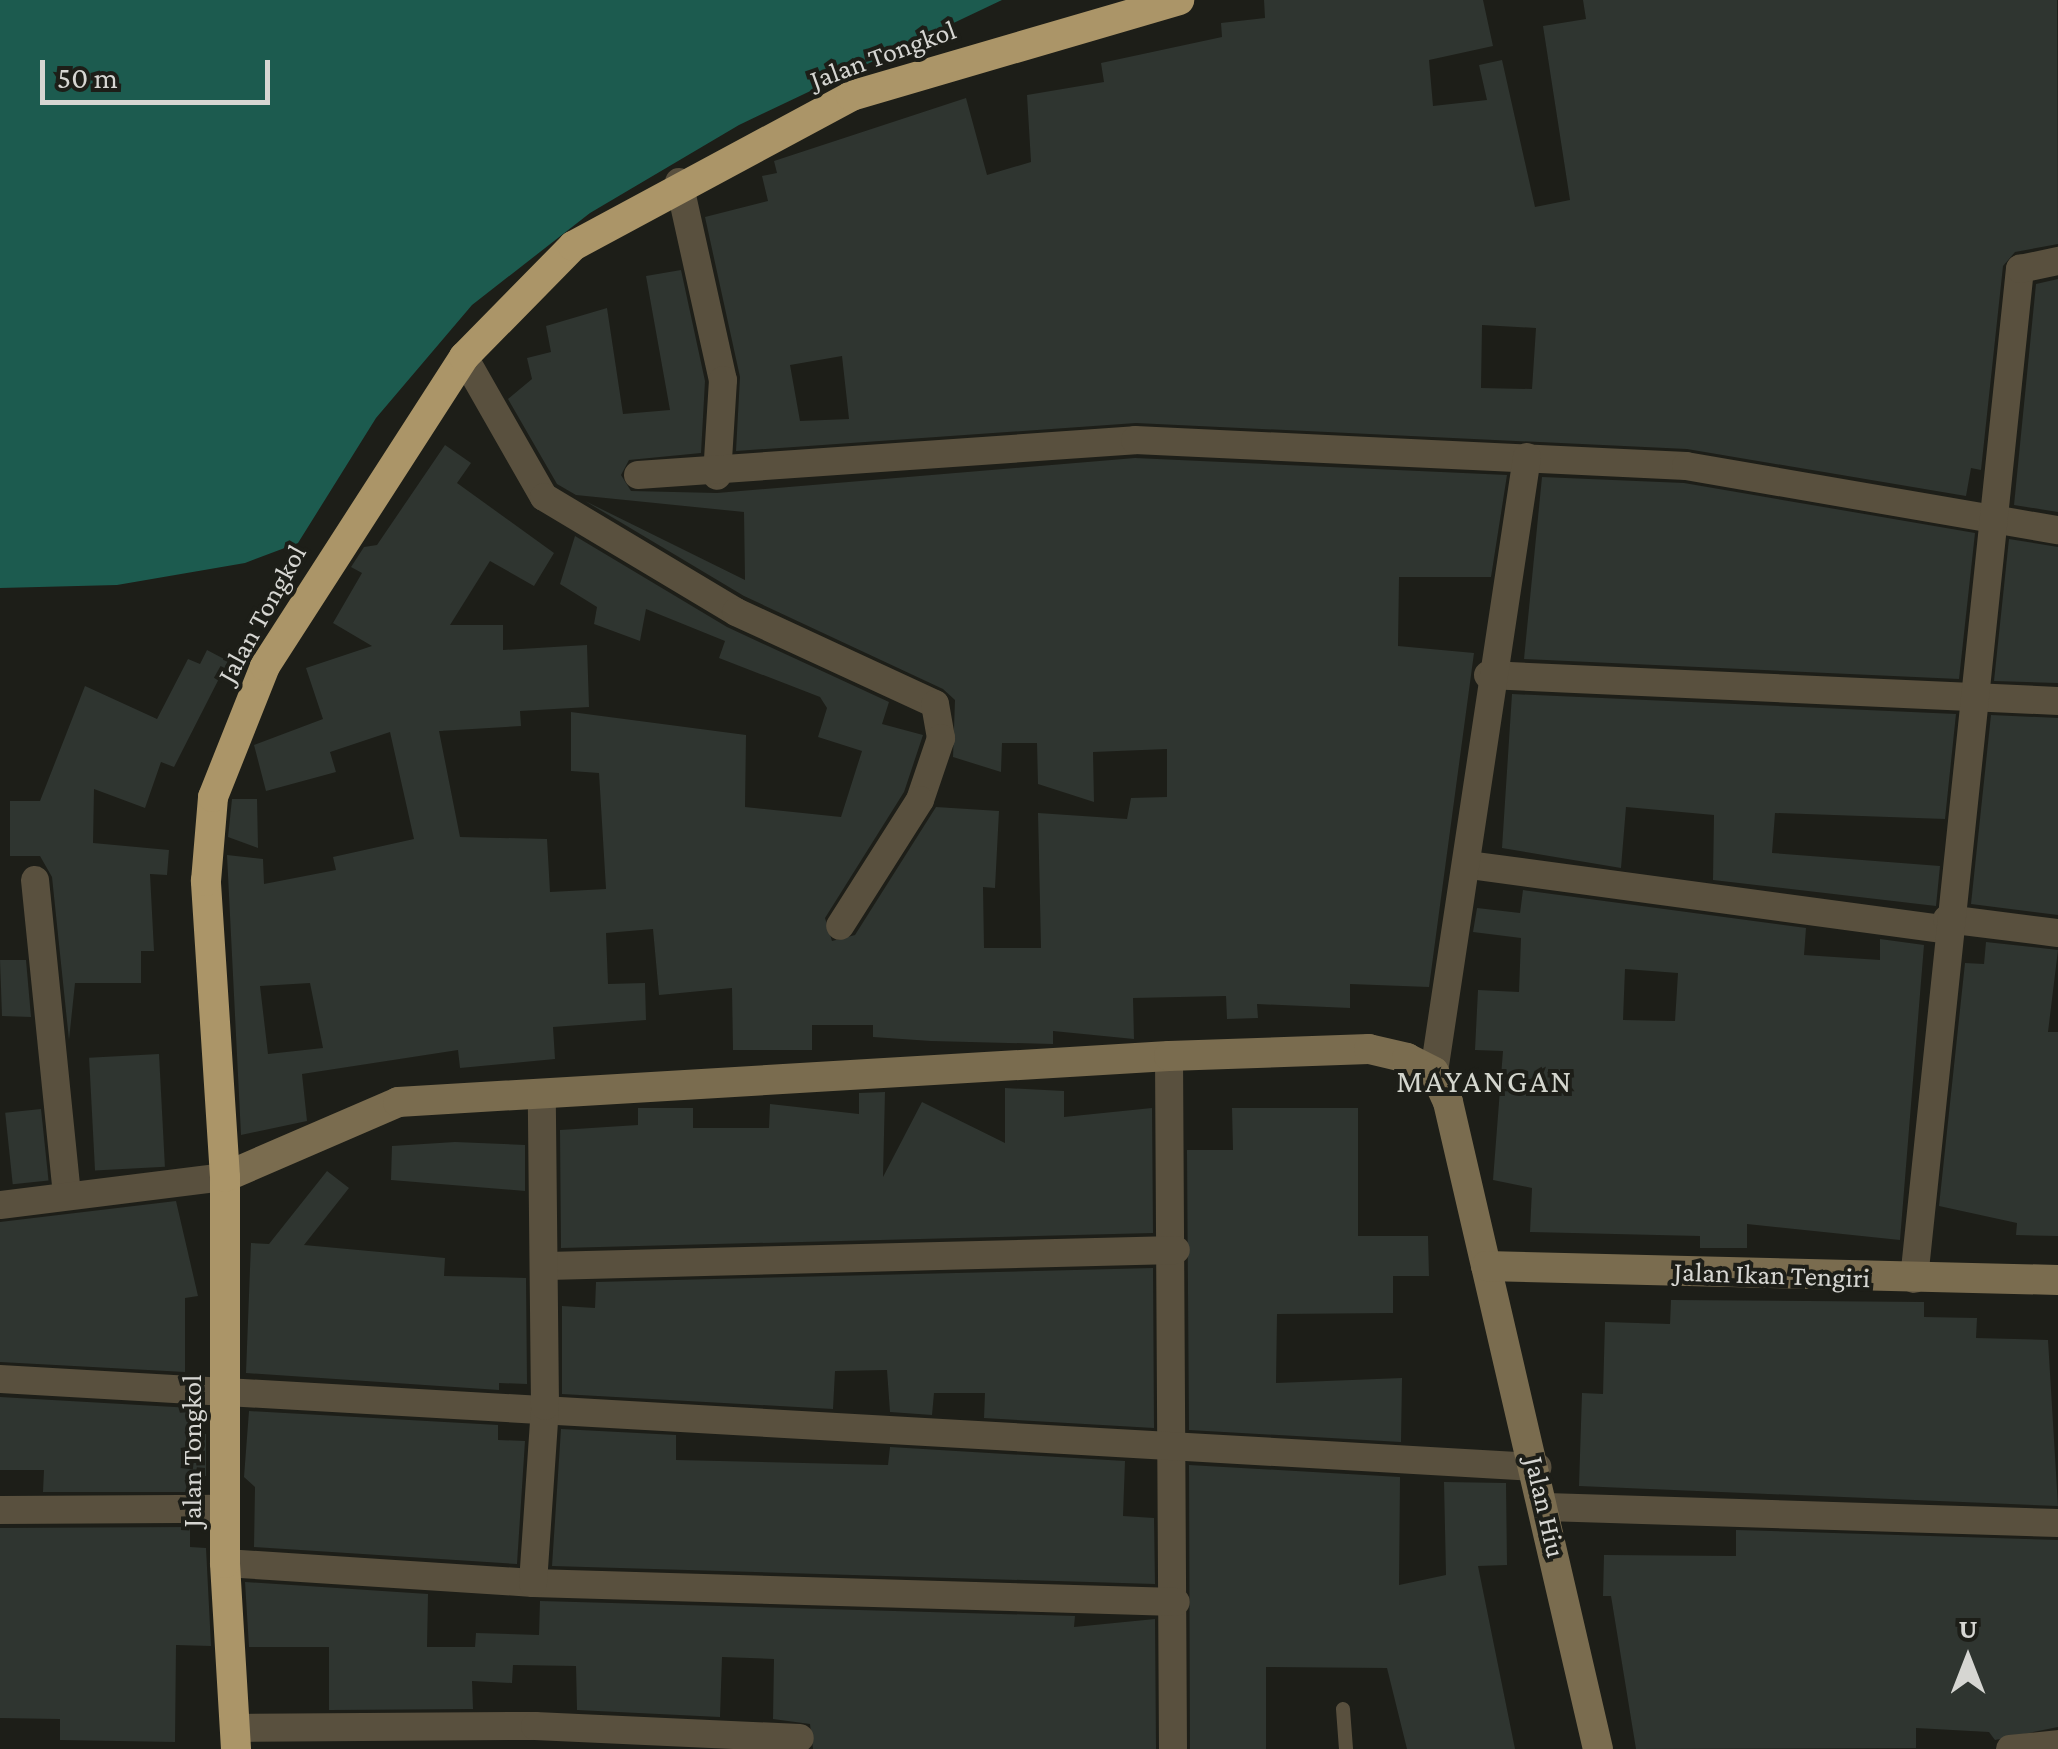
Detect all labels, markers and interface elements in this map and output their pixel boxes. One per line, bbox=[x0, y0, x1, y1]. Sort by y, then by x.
street label: Jalan Tongkol bbox=[805, 13, 961, 97]
scale bar bbox=[45, 40, 275, 102]
text: 50 m bbox=[57, 61, 118, 94]
street label: Jalan Tongkol bbox=[210, 539, 314, 689]
district label: MAYANGAN bbox=[1396, 1062, 1574, 1100]
street label: Jalan Ikan Tengiri bbox=[1673, 1255, 1871, 1295]
street label: Jalan Tongkol bbox=[175, 1375, 209, 1527]
street label: Jalan Hiu bbox=[1517, 1453, 1573, 1561]
north arrow bbox=[1918, 1609, 2018, 1709]
text: U bbox=[1958, 1613, 1978, 1644]

